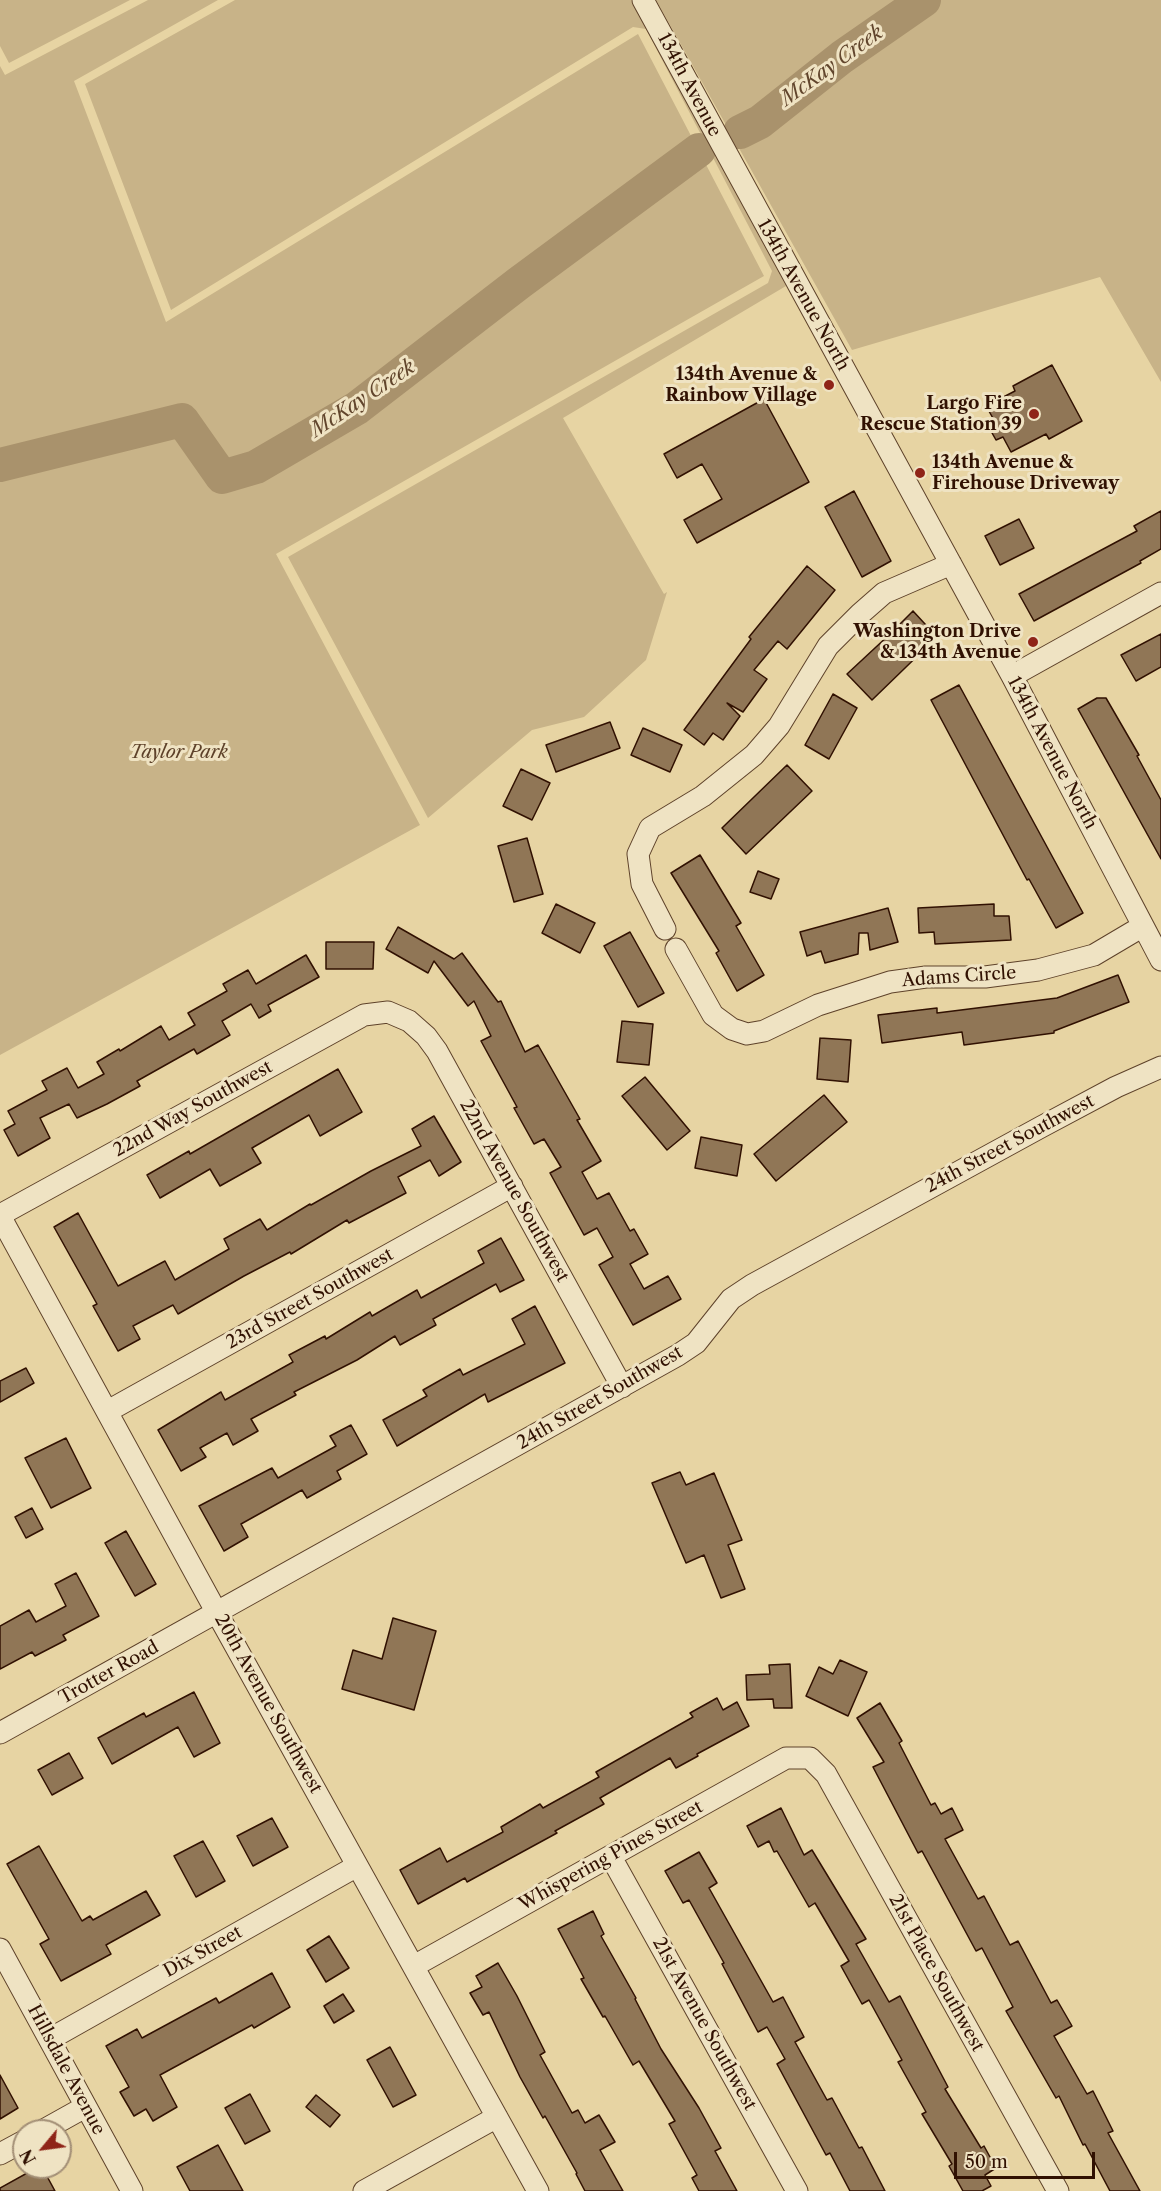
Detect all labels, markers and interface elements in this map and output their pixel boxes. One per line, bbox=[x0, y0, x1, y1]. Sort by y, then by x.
water label: McKay Creek bbox=[776, 21, 888, 111]
street label: 134th Avenue bbox=[653, 29, 725, 141]
street label: 134th Avenue North bbox=[752, 216, 854, 374]
water label: McKay Creek bbox=[306, 355, 420, 443]
place label: 134th Avenue & Rainbow Village bbox=[665, 364, 817, 406]
marker: 134th Avenue & Rainbow Village bbox=[822, 378, 836, 392]
place label: Largo Fire Rescue Station 39 bbox=[860, 393, 1022, 436]
marker: Largo Fire Rescue Station 39 bbox=[1027, 407, 1041, 421]
place label: 134th Avenue & Firehouse Driveway bbox=[932, 452, 1119, 494]
marker: 134th Avenue & Firehouse Driveway bbox=[913, 466, 927, 480]
place label: Washington Drive & 134th Avenue bbox=[853, 621, 1021, 664]
marker: Washington Drive & 134th Avenue bbox=[1026, 635, 1040, 649]
street label: 134th Avenue North bbox=[1003, 673, 1101, 833]
park label: Taylor Park bbox=[130, 742, 228, 764]
street label: Adams Circle bbox=[901, 962, 1017, 992]
street label: 22nd Way Southwest bbox=[110, 1056, 276, 1162]
street label: 24th Street Southwest bbox=[922, 1090, 1098, 1198]
street label: 22nd Avenue Southwest bbox=[455, 1096, 573, 1286]
street label: 23rd Street Southwest bbox=[223, 1244, 397, 1354]
street label: 24th Street Southwest bbox=[513, 1342, 687, 1454]
street label: 20th Avenue Southwest bbox=[210, 1611, 326, 1797]
street label: Trotter Road bbox=[55, 1637, 163, 1709]
street label: Whispering Pines Street bbox=[515, 1796, 707, 1916]
street label: 21st Place Southwest bbox=[884, 1891, 988, 2055]
street label: Dix Street bbox=[160, 1922, 246, 1982]
street label: 21st Avenue Southwest bbox=[647, 1934, 761, 2114]
street label: Hillsdale Avenue bbox=[23, 2001, 109, 2139]
north arrow bbox=[12, 2119, 72, 2179]
scale bar bbox=[957, 2140, 1098, 2178]
text: N bbox=[16, 2146, 40, 2168]
text: 50 m bbox=[965, 2151, 1008, 2173]

